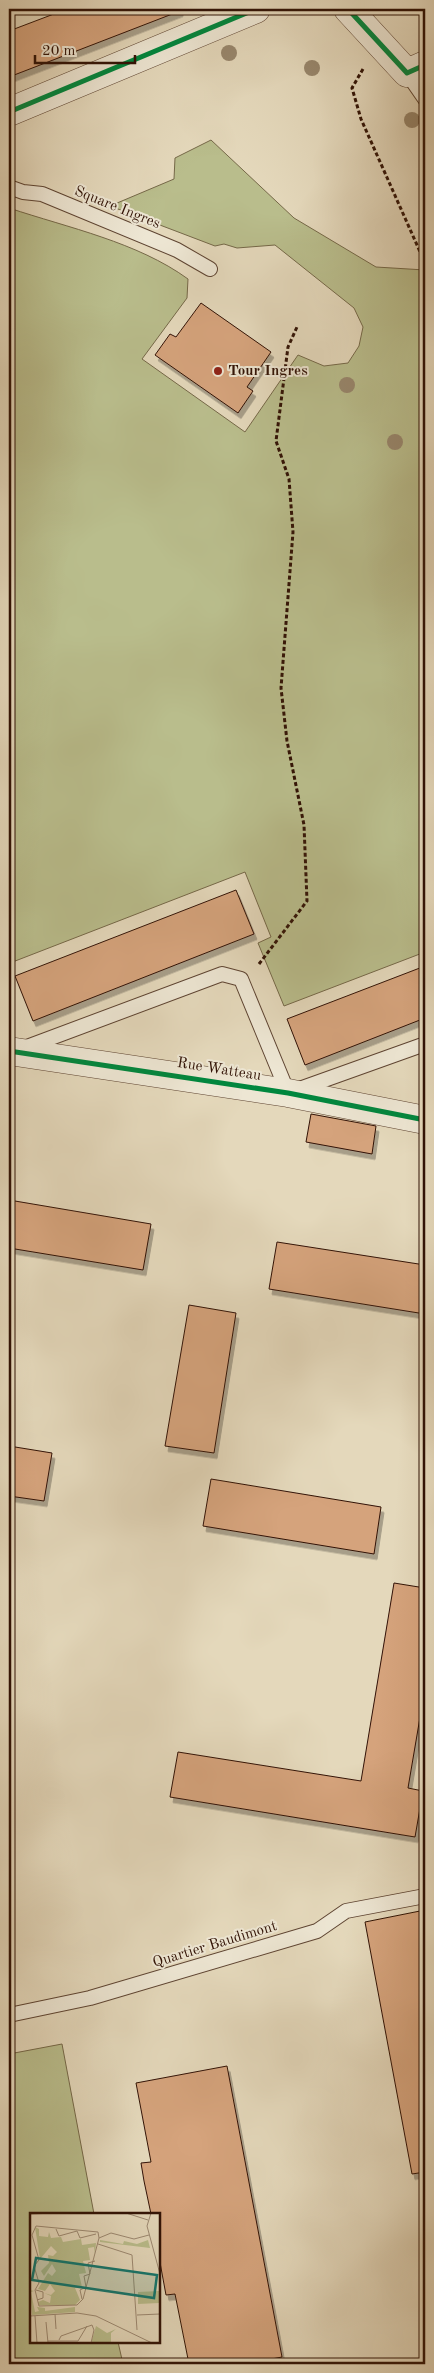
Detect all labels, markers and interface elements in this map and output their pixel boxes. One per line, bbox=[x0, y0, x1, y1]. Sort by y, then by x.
scale bar bbox=[35, 32, 135, 64]
text: 20 m bbox=[42, 44, 76, 59]
street label: Square Ingres bbox=[72, 184, 162, 232]
place label: Tour Ingres bbox=[228, 364, 308, 379]
marker: Tour Ingres bbox=[212, 365, 224, 377]
street label: Rue Watteau bbox=[176, 1056, 262, 1084]
street label: Quartier Baudimont bbox=[151, 1919, 279, 1971]
inset map bbox=[30, 2213, 160, 2343]

